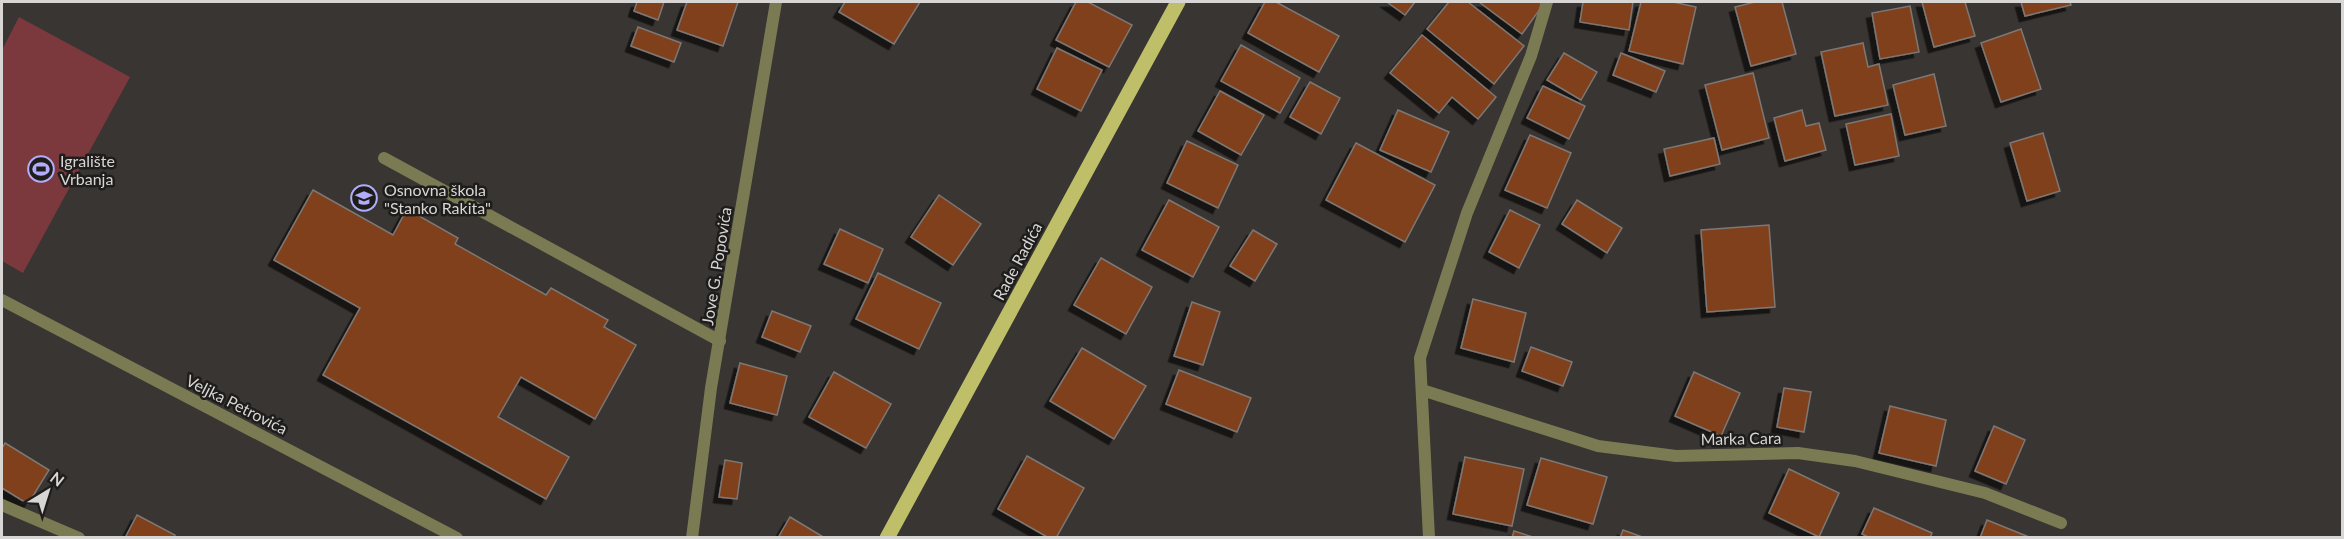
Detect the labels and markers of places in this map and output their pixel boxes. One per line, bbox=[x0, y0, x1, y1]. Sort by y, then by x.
place label: Igralište Vrbanja bbox=[60, 151, 115, 188]
sports icon: Igralište Vrbanja bbox=[26, 154, 56, 184]
place label: Osnovna škola "Stanko Rakita" bbox=[384, 180, 491, 217]
school or university icon: Osnovna škola "Stanko Rakita" bbox=[349, 183, 379, 213]

